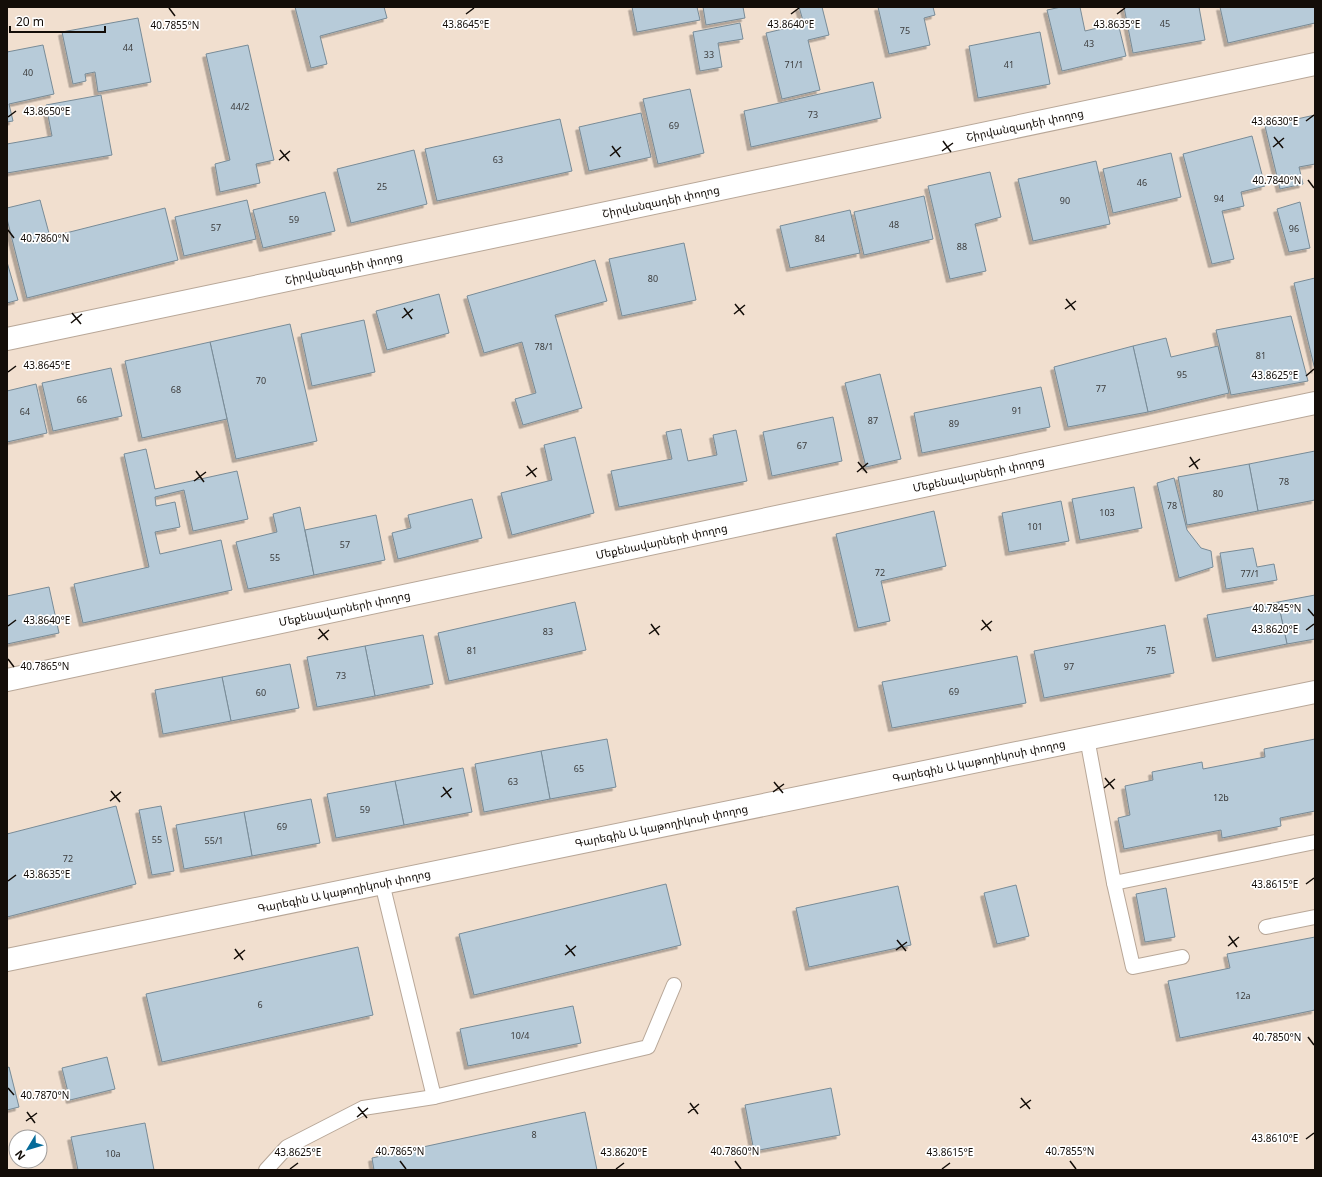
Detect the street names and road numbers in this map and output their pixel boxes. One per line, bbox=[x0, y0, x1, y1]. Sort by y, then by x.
street label: Շիրվանզադեի փողոց bbox=[964, 105, 1085, 144]
street label: Շիրվանզադեի փողոց bbox=[600, 181, 721, 221]
street label: Շիրվանզադեի փողոց bbox=[283, 248, 404, 287]
street label: Մեքենավարների փողոց bbox=[911, 453, 1046, 495]
street label: Մեքենավարների փողոց bbox=[594, 520, 729, 562]
street label: Մեքենավարների փողոց bbox=[277, 587, 412, 629]
street label: Գարեգին Ա կաթողիկոսի փողոց bbox=[891, 735, 1067, 785]
street label: Գարեգին Ա կաթողիկոսի փողոց bbox=[573, 800, 749, 850]
street label: Գարեգին Ա կաթողիկոսի փողոց bbox=[256, 865, 432, 916]

